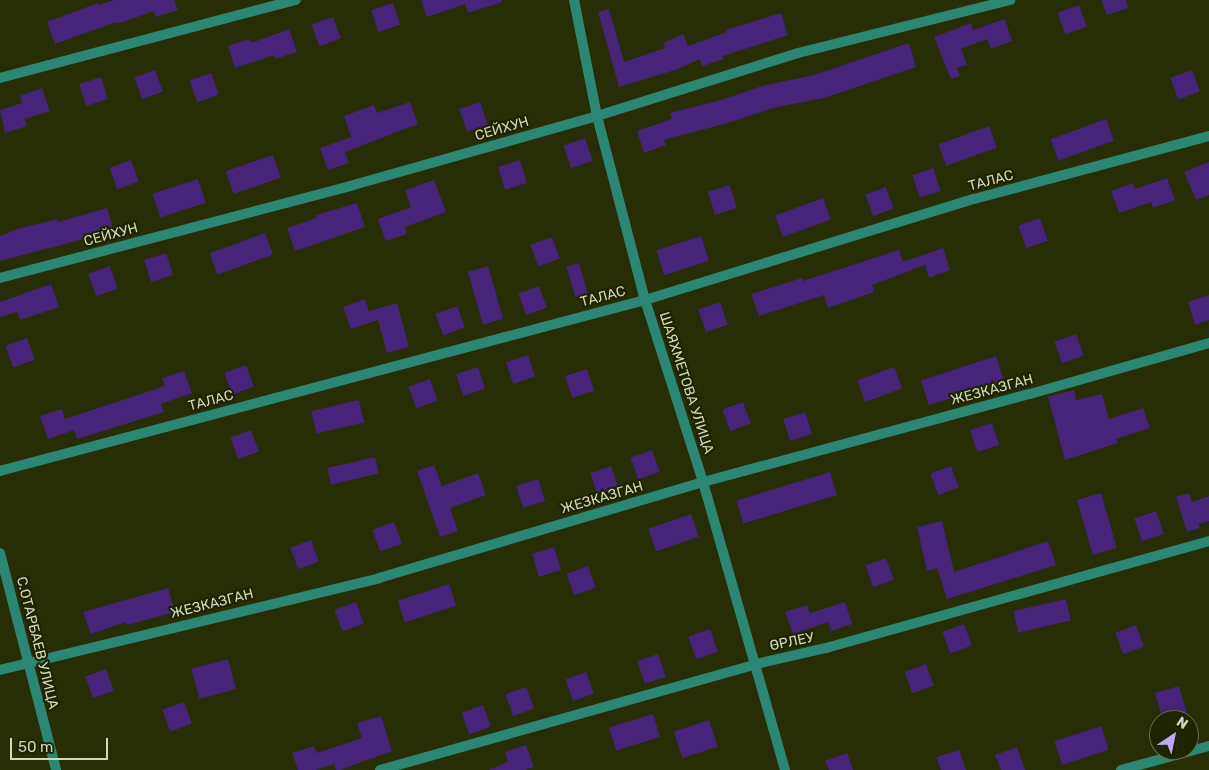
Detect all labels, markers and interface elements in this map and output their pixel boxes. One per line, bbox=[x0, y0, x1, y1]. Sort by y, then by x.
street label: СЕЙХУН bbox=[473, 113, 531, 145]
street label: ТАЛАС bbox=[967, 167, 1015, 195]
street label: СЕЙХУН bbox=[82, 220, 140, 250]
street label: ТАЛАС bbox=[579, 283, 627, 311]
street label: ШАЯХМЕТОВА УЛИЦА bbox=[655, 310, 717, 456]
street label: ЖЕЗКАЗГАН bbox=[949, 371, 1035, 409]
street label: ТАЛАС bbox=[187, 387, 235, 415]
street label: ЖЕЗКАЗГАН bbox=[559, 478, 645, 518]
street label: С.ОТАРБАЕВ УЛИЦА bbox=[12, 575, 62, 711]
street label: ЖЕЗКАЗГАН bbox=[169, 586, 255, 622]
street label: ӨРЛЕУ bbox=[768, 629, 816, 655]
north arrow bbox=[1149, 710, 1199, 760]
text: N bbox=[1173, 713, 1191, 733]
scale bar bbox=[12, 728, 110, 760]
text: 50 m bbox=[18, 738, 53, 756]

